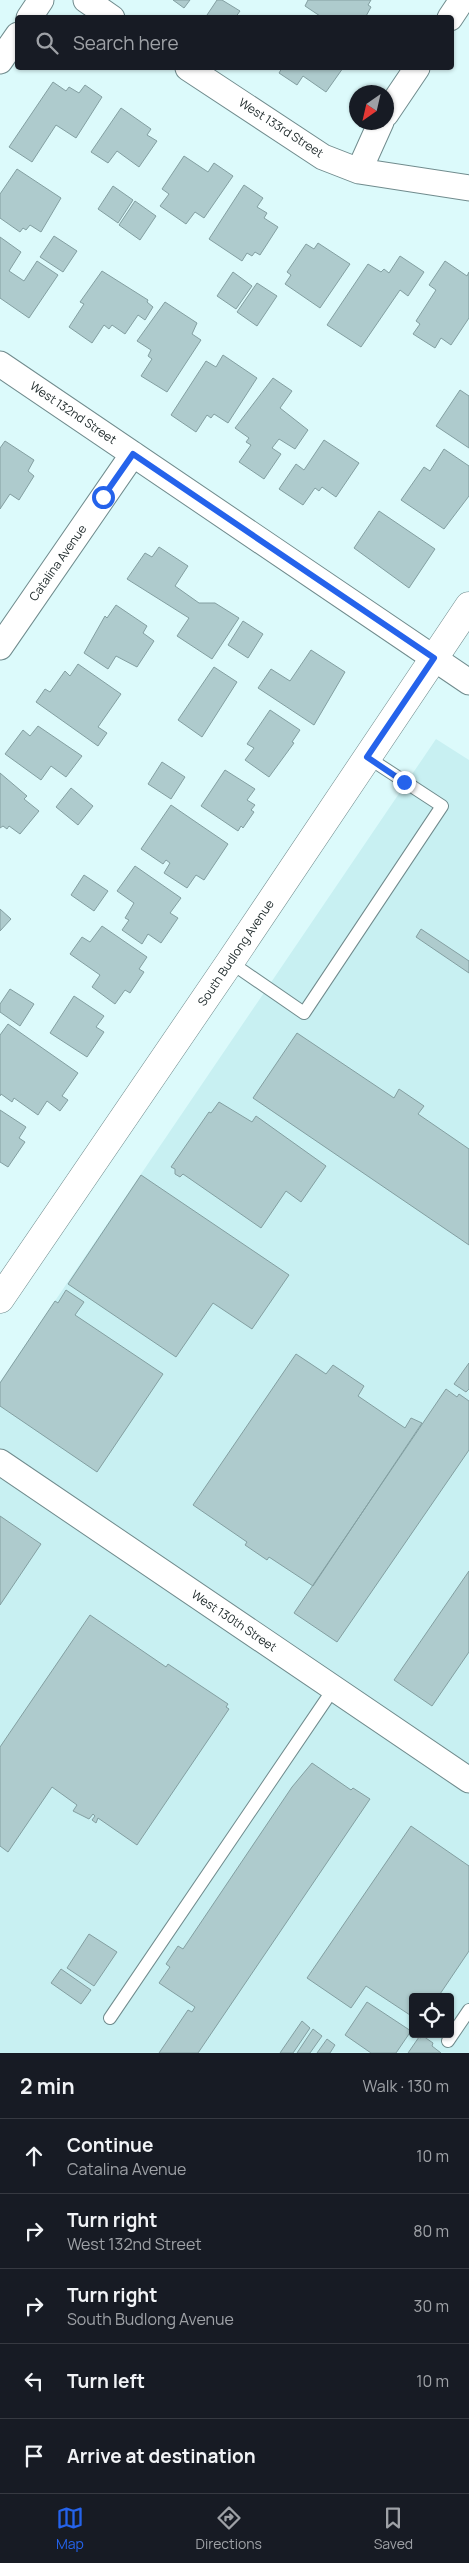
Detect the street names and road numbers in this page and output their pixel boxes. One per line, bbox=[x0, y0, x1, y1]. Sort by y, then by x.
street label: West 133rd Street bbox=[236, 94, 327, 161]
street label: West 132nd Street bbox=[27, 377, 120, 448]
street label: Catalina Avenue bbox=[25, 521, 90, 604]
street label: South Budlong Avenue bbox=[194, 896, 278, 1009]
street label: West 130th Street bbox=[188, 1586, 280, 1655]

